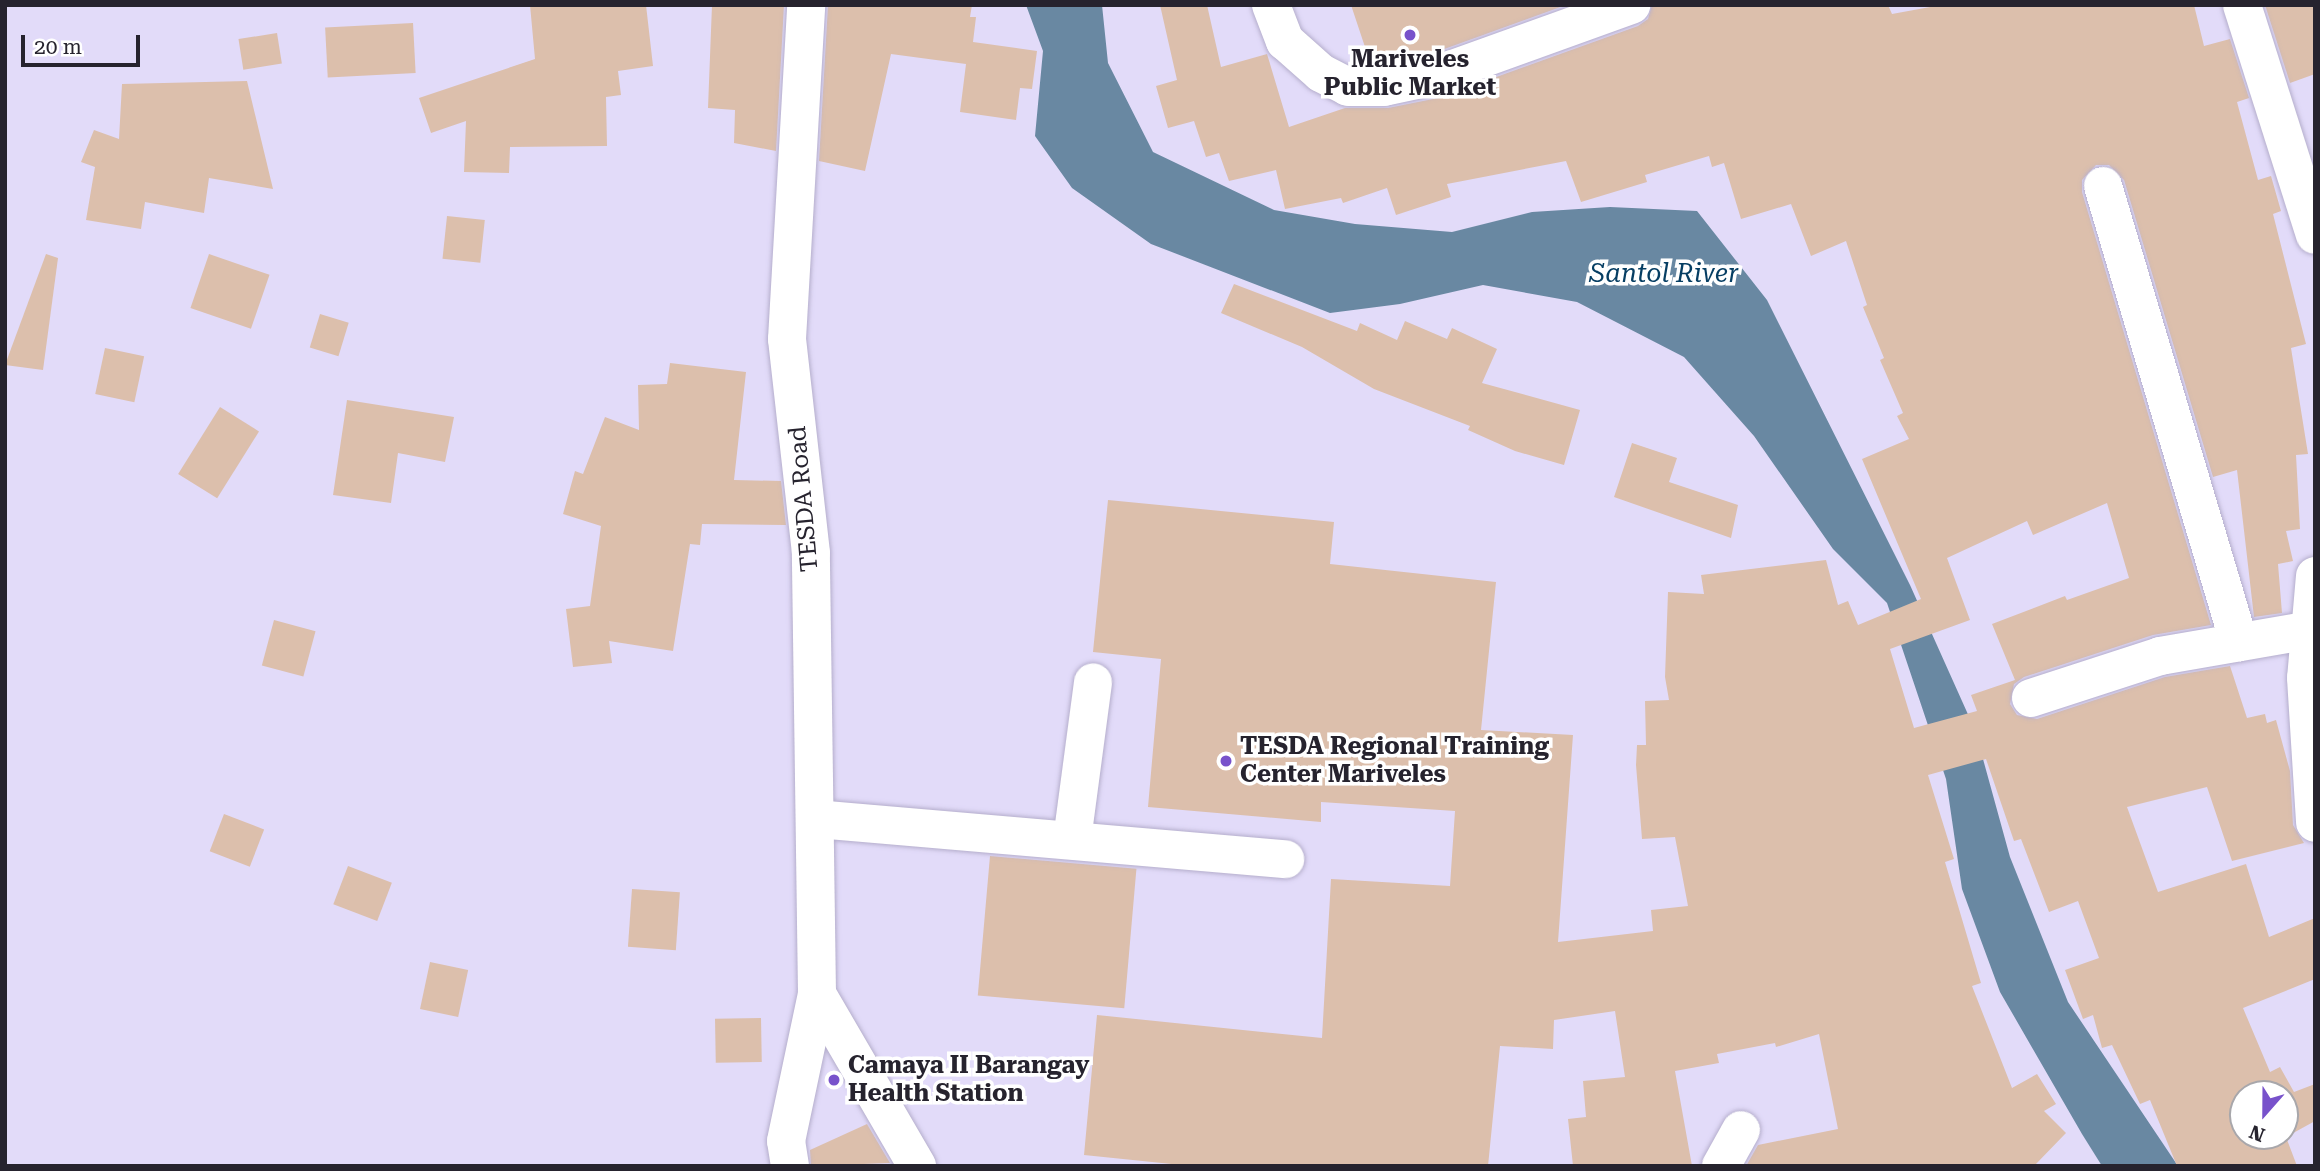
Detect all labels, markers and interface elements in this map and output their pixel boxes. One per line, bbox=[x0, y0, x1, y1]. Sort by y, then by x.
scale bar bbox=[24, 21, 144, 65]
marker: Mariveles Public Market bbox=[1402, 27, 1418, 43]
text: 20 m bbox=[34, 35, 82, 59]
place label: Mariveles Public Market bbox=[1324, 46, 1496, 102]
water label: Santol River bbox=[1589, 258, 1739, 290]
street label: TESDA Road bbox=[783, 425, 825, 573]
place label: TESDA Regional Training Center Mariveles bbox=[1240, 733, 1549, 789]
marker: TESDA Regional Training Center Mariveles bbox=[1218, 753, 1234, 769]
place label: Camaya II Barangay Health Station bbox=[848, 1052, 1090, 1108]
marker: Camaya II Barangay Health Station bbox=[826, 1072, 842, 1088]
north arrow bbox=[2229, 1080, 2299, 1150]
text: N bbox=[2246, 1120, 2268, 1147]

